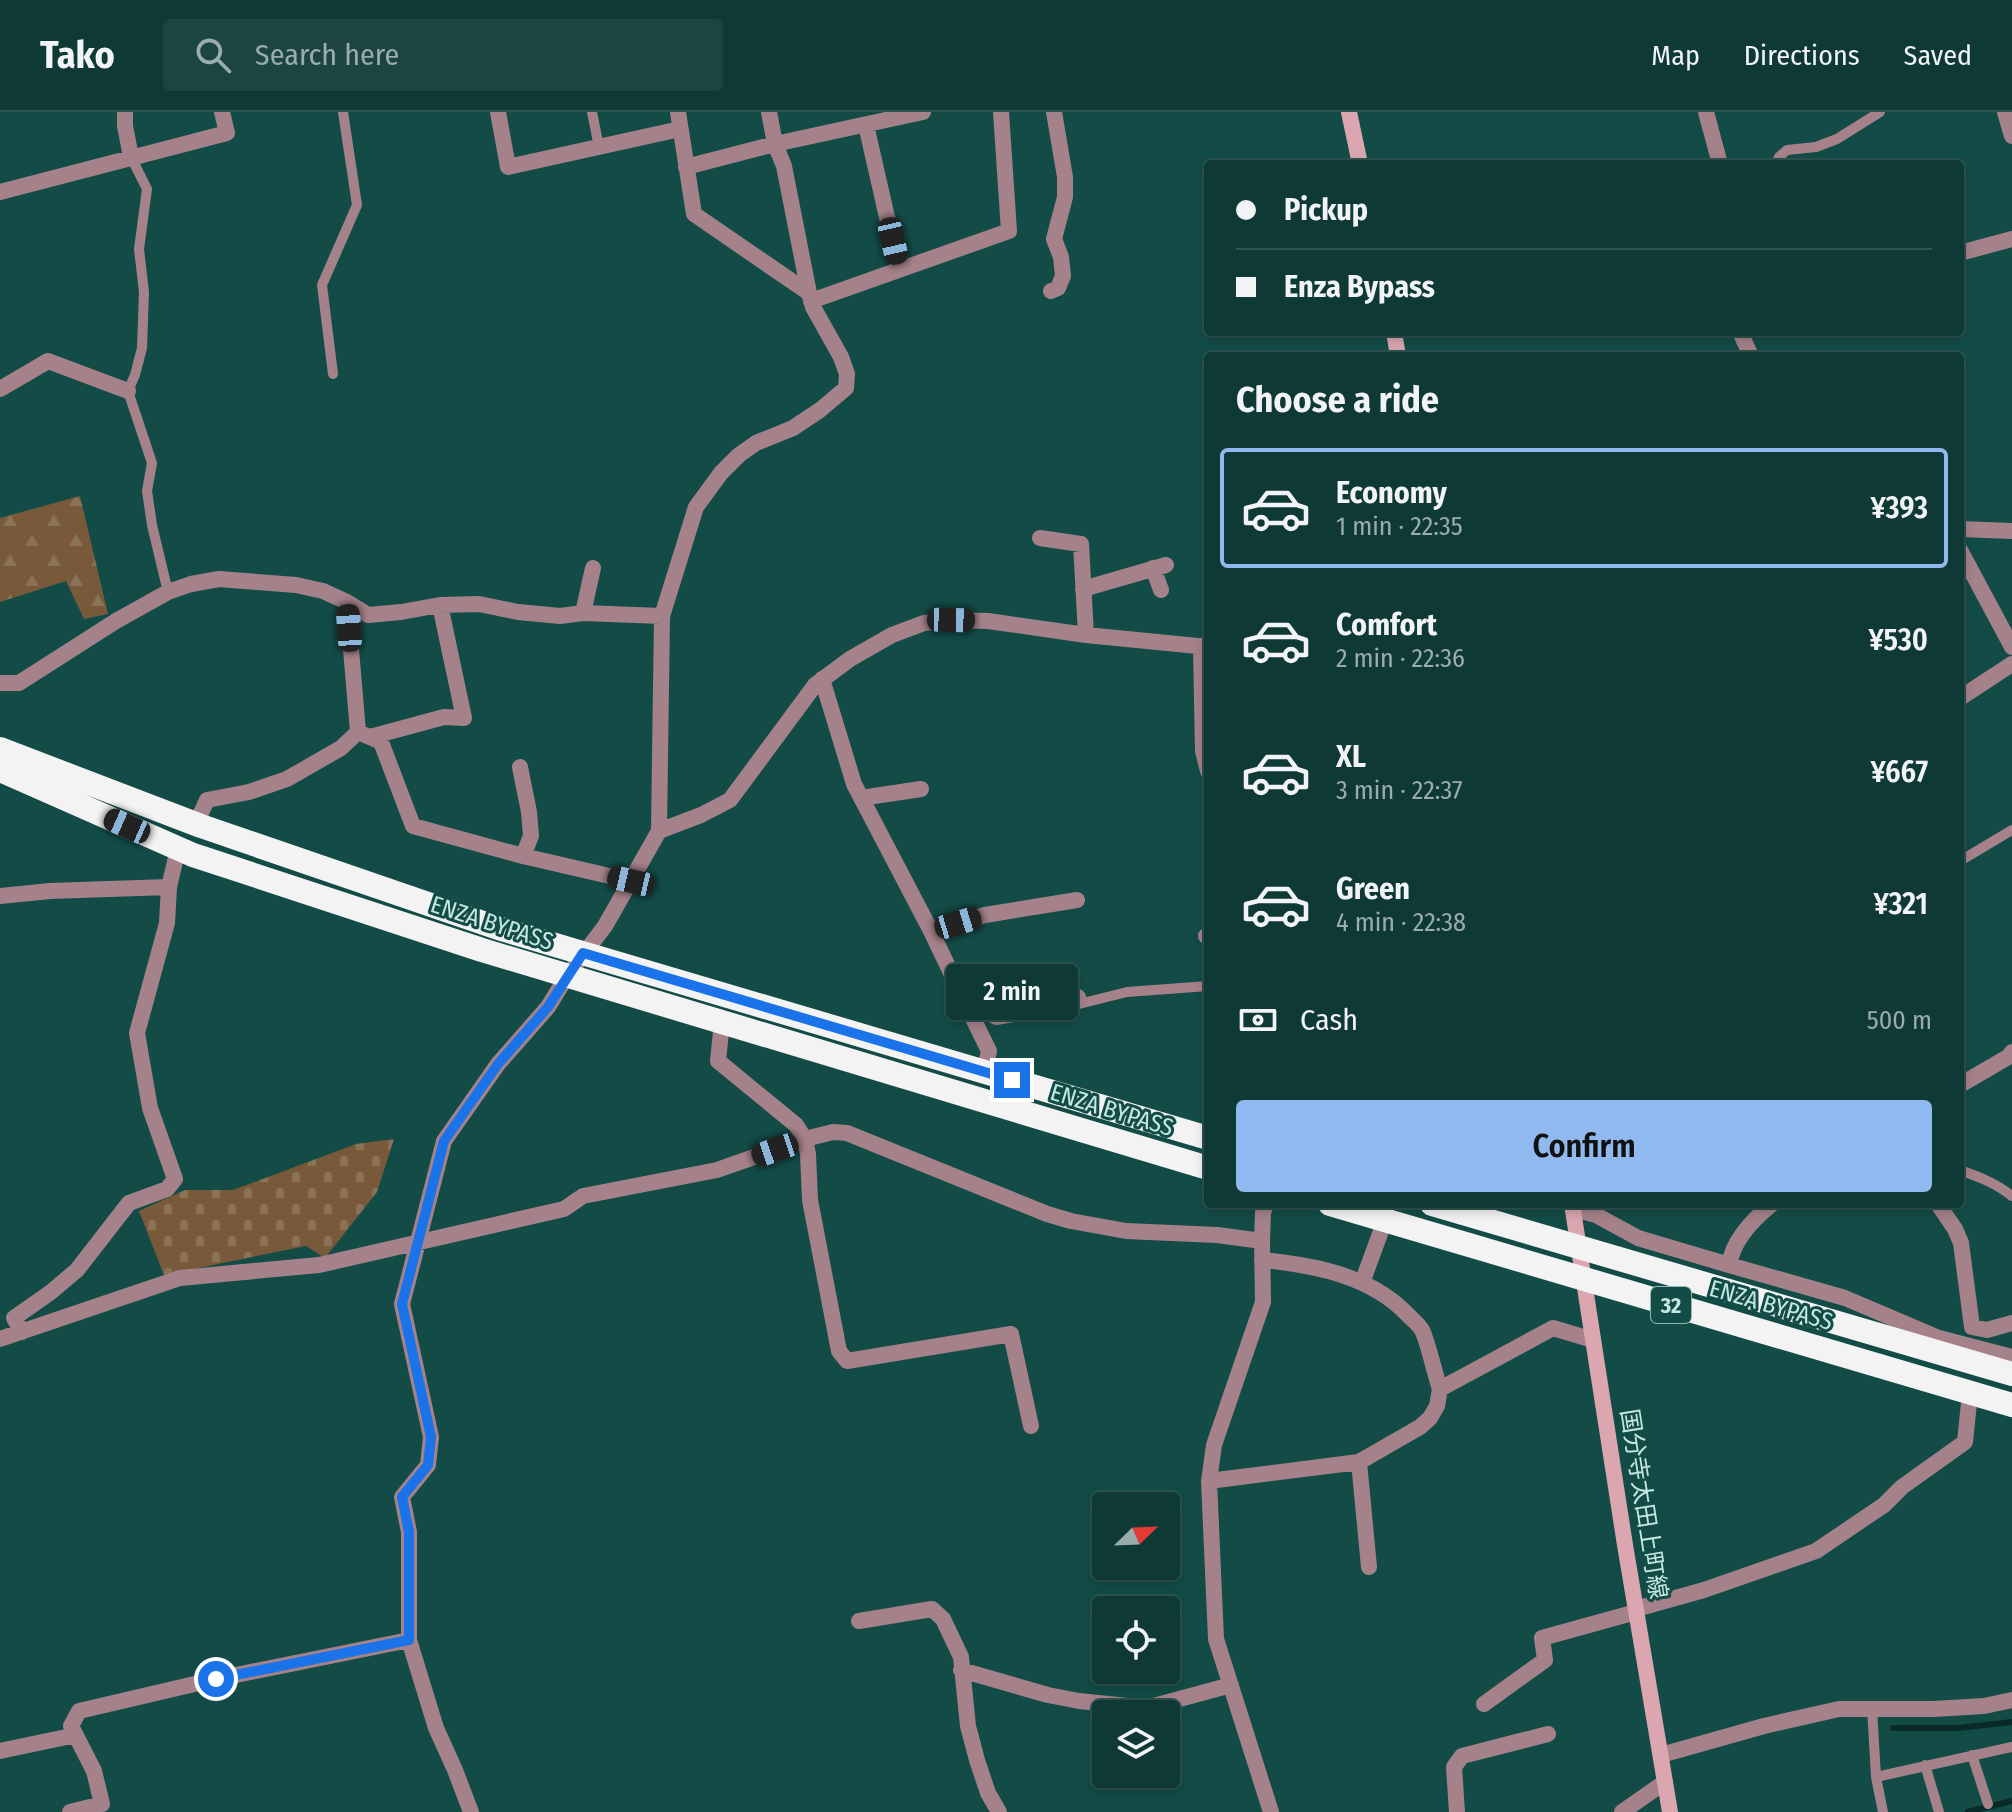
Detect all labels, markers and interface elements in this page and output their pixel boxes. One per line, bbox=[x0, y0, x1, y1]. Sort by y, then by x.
search box bbox=[163, 19, 723, 91]
text: Tako bbox=[40, 32, 115, 78]
icon: search bbox=[191, 33, 235, 77]
text: Search here bbox=[255, 37, 399, 73]
text: Map bbox=[1651, 39, 1700, 72]
text: Directions bbox=[1744, 39, 1860, 72]
text: Saved bbox=[1904, 39, 1972, 72]
text: Pickup bbox=[1284, 192, 1368, 228]
car bbox=[876, 215, 910, 267]
text: Enza Bypass bbox=[1284, 269, 1435, 305]
text: Choose a ride bbox=[1236, 378, 1439, 422]
icon: car bbox=[1240, 472, 1312, 544]
text: Economy bbox=[1336, 475, 1447, 511]
text: ¥393 bbox=[1871, 490, 1928, 526]
text: 1 min · 22:35 bbox=[1336, 511, 1463, 542]
car bbox=[335, 603, 363, 653]
icon: car bbox=[1240, 604, 1312, 676]
text: Comfort bbox=[1336, 607, 1437, 643]
car bbox=[927, 608, 975, 632]
text: ¥530 bbox=[1869, 622, 1928, 658]
text: 2 min · 22:36 bbox=[1336, 643, 1465, 674]
icon: car bbox=[1240, 736, 1312, 808]
text: XL bbox=[1336, 739, 1366, 775]
text: ¥667 bbox=[1871, 754, 1928, 790]
text: 3 min · 22:37 bbox=[1336, 775, 1463, 806]
car bbox=[100, 805, 154, 847]
car bbox=[605, 864, 657, 898]
icon: car bbox=[1240, 868, 1312, 940]
text: Green bbox=[1336, 871, 1410, 907]
text: ¥321 bbox=[1874, 886, 1928, 922]
street label: ENZA BYPASS bbox=[427, 890, 557, 956]
car bbox=[932, 905, 984, 941]
text: 4 min · 22:38 bbox=[1336, 907, 1466, 938]
callout: 2 min bbox=[946, 964, 1078, 1020]
text: 2 min bbox=[983, 976, 1041, 1007]
icon: cash bbox=[1236, 998, 1280, 1042]
text: Cash bbox=[1300, 1002, 1358, 1038]
text: 500 m bbox=[1867, 1005, 1932, 1036]
route end bbox=[994, 1062, 1030, 1098]
street label: ENZA BYPASS bbox=[1047, 1078, 1177, 1142]
button: Confirm bbox=[1236, 1100, 1932, 1192]
car bbox=[748, 1131, 802, 1169]
street label: ENZA BYPASS bbox=[1706, 1274, 1836, 1336]
road number: 32 bbox=[1651, 1287, 1691, 1323]
street label: 国分寺太田上町線 bbox=[1615, 1407, 1673, 1601]
north arrow bbox=[1092, 1492, 1180, 1580]
map controls bbox=[1092, 1492, 1180, 1788]
button: locate bbox=[1092, 1596, 1180, 1684]
route start bbox=[198, 1661, 234, 1697]
button: layers bbox=[1092, 1700, 1180, 1788]

